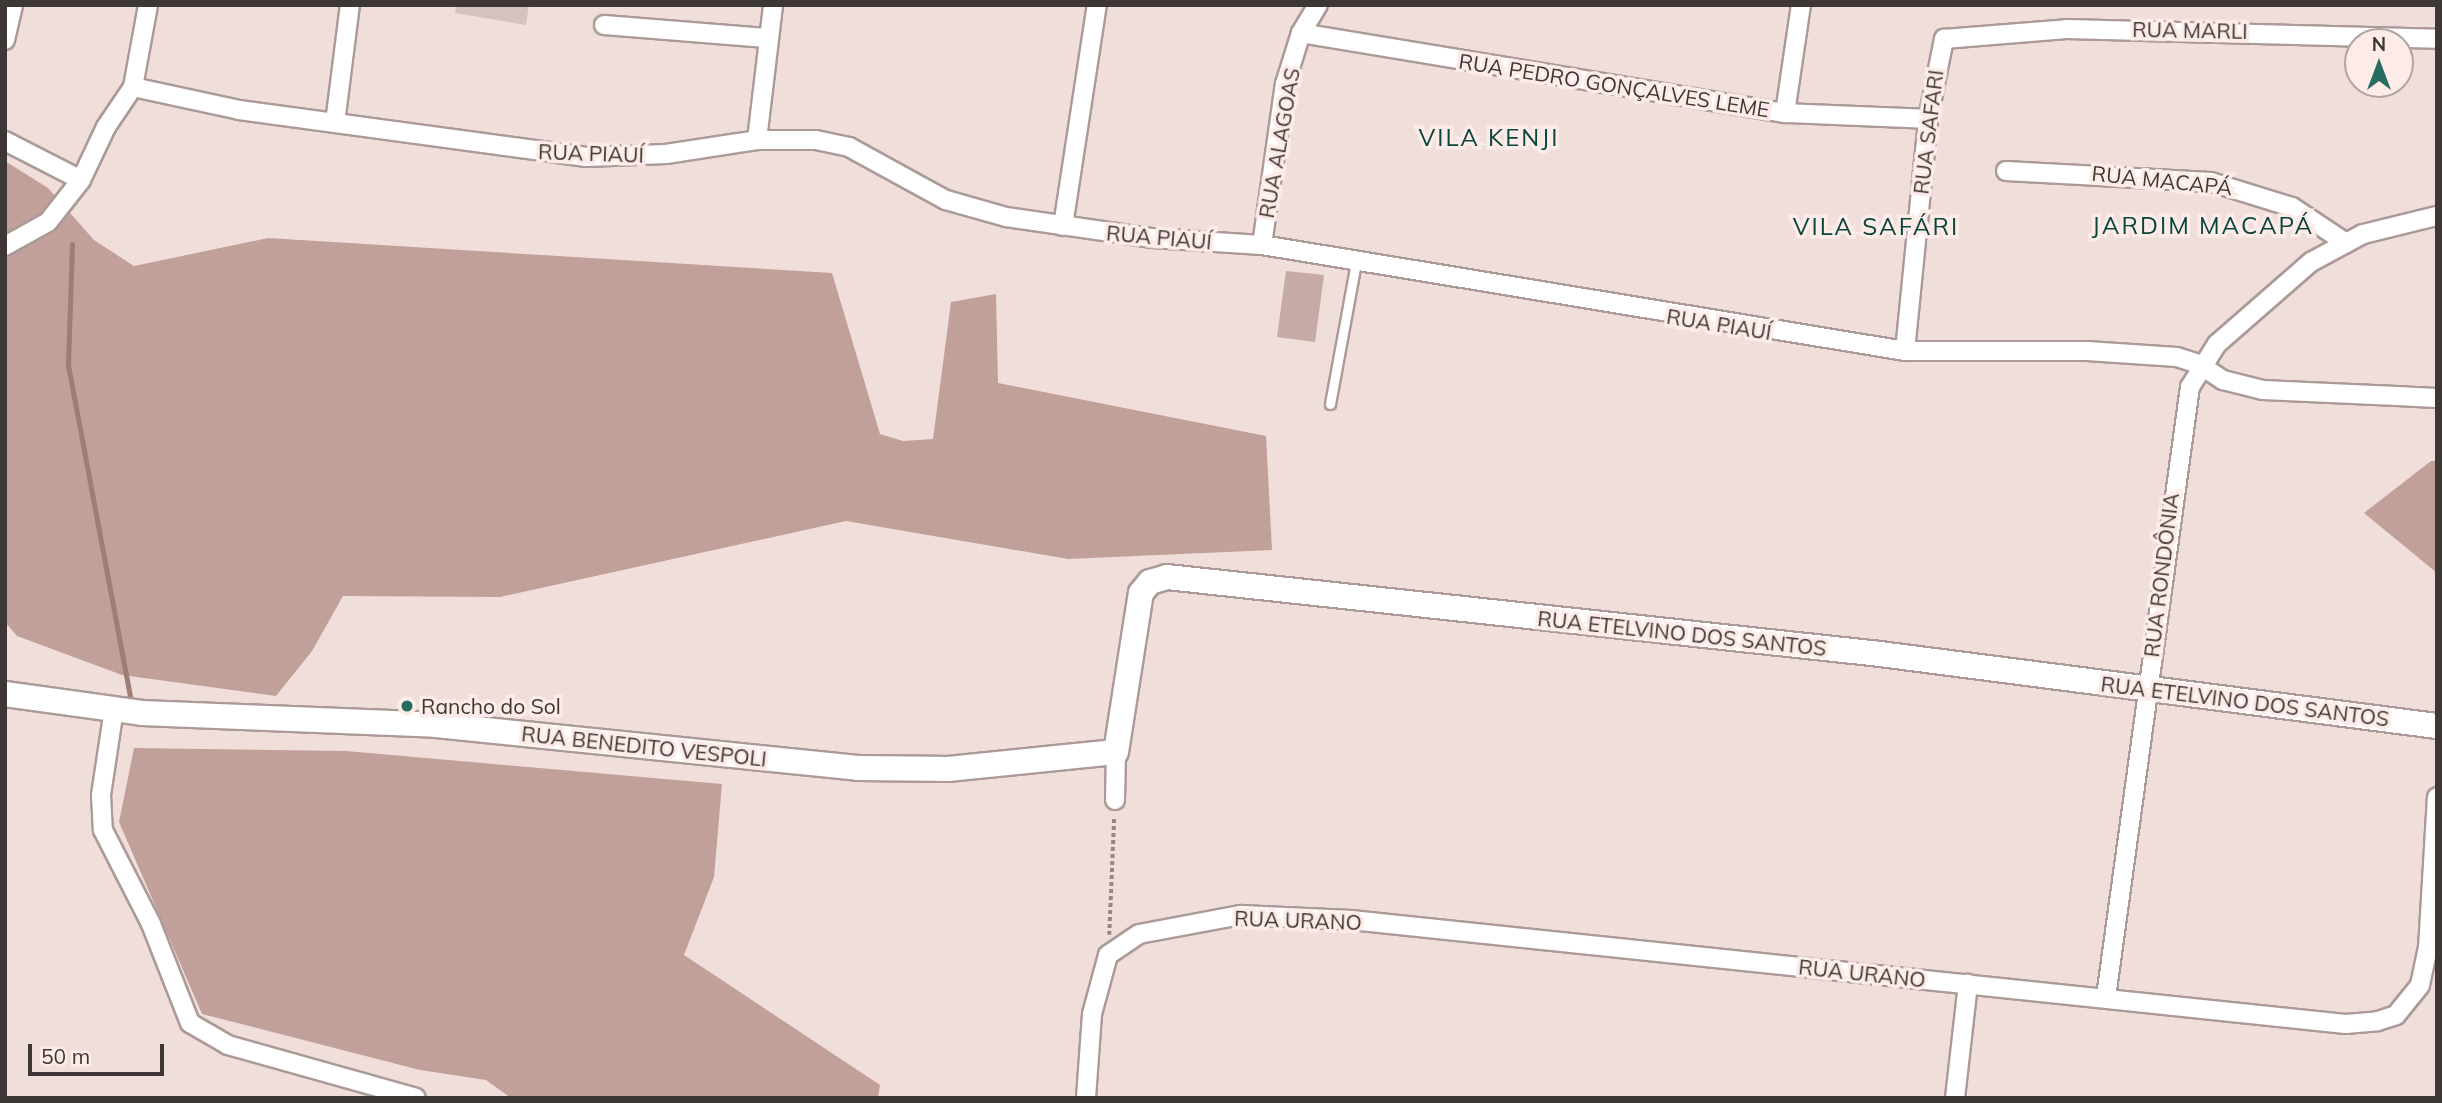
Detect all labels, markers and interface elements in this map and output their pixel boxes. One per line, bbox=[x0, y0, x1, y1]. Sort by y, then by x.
street label: RUA MARLI bbox=[2132, 16, 2248, 44]
north arrow bbox=[2344, 28, 2414, 98]
text: N bbox=[2372, 32, 2386, 56]
street label: RUA PEDRO GONÇALVES LEME bbox=[1457, 48, 1771, 122]
street label: RUA ALAGOAS bbox=[1253, 66, 1305, 220]
street label: RUA SAFARI bbox=[1908, 68, 1948, 196]
district label: VILA KENJI bbox=[1420, 124, 1558, 152]
street label: RUA PIAUÍ bbox=[538, 139, 644, 167]
street label: RUA MACAPÁ bbox=[2091, 160, 2233, 200]
district label: JARDIM MACAPÁ bbox=[2093, 212, 2313, 240]
district label: VILA SAFÁRI bbox=[1794, 213, 1958, 241]
street label: RUA PIAUÍ bbox=[1105, 220, 1213, 254]
street label: RUA PIAUÍ bbox=[1665, 303, 1773, 345]
street label: RUA RONDÔNIA bbox=[2138, 491, 2184, 659]
street label: RUA ETELVINO DOS SANTOS bbox=[1536, 605, 1828, 661]
street label: RUA ETELVINO DOS SANTOS bbox=[2099, 671, 2391, 731]
place label: Rancho do Sol bbox=[421, 693, 561, 719]
marker: Rancho do Sol bbox=[399, 698, 415, 714]
street label: RUA BENEDITO VESPOLI bbox=[520, 721, 768, 771]
street label: RUA URANO bbox=[1234, 905, 1362, 935]
street label: RUA URANO bbox=[1797, 954, 1927, 992]
scale bar bbox=[32, 1030, 168, 1074]
text: 50 m bbox=[41, 1043, 90, 1069]

